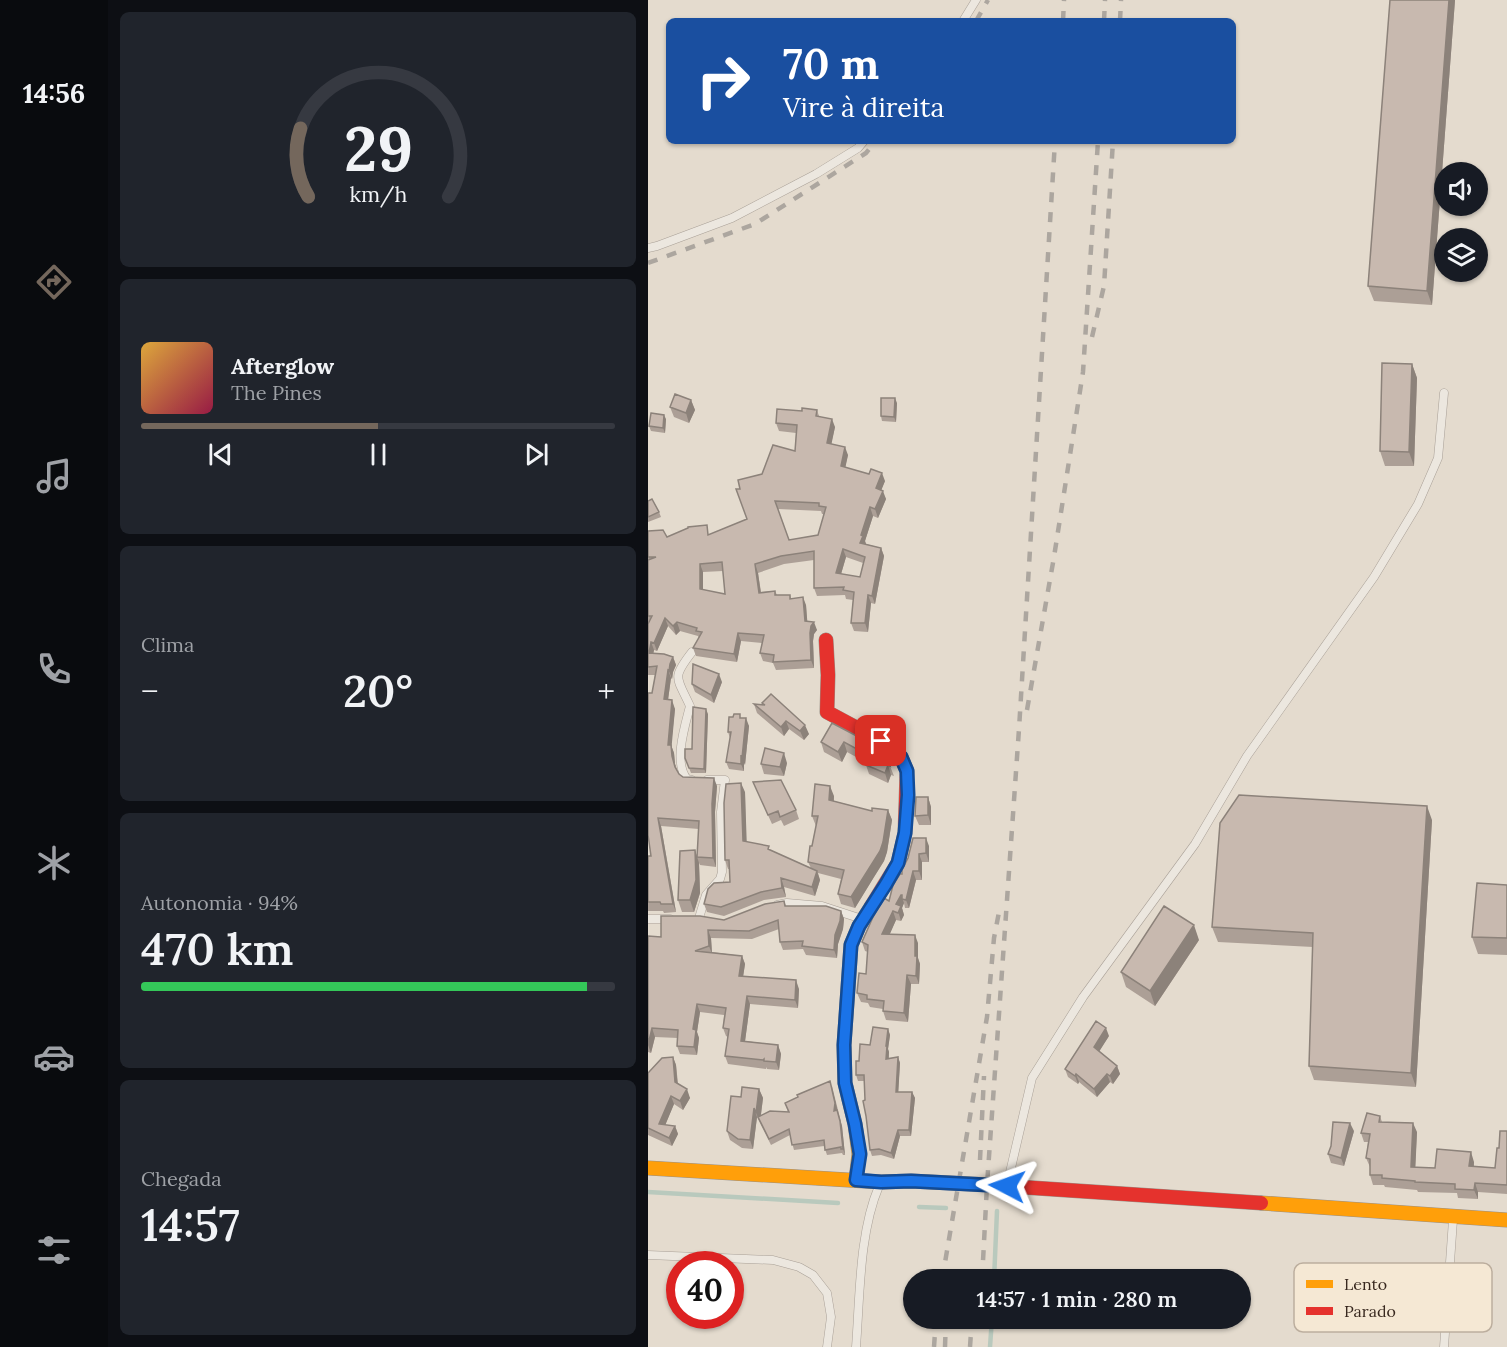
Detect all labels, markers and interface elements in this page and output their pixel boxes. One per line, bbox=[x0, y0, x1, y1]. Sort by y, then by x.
text: 70 m bbox=[783, 37, 879, 91]
icon: right bbox=[684, 42, 762, 120]
text: 14:56 bbox=[23, 76, 85, 110]
text: Vire à direita bbox=[783, 90, 944, 124]
text: 29 bbox=[343, 108, 413, 188]
map controls bbox=[1434, 162, 1488, 282]
button: sound bbox=[1434, 162, 1488, 216]
text: km/h bbox=[349, 180, 407, 208]
button: layers bbox=[1434, 228, 1488, 282]
icon: directions bbox=[33, 261, 75, 303]
text: Afterglow bbox=[231, 352, 334, 380]
text: The Pines bbox=[231, 380, 322, 405]
icon: previous bbox=[204, 438, 237, 471]
icon: pause bbox=[362, 438, 395, 471]
icon: next bbox=[520, 438, 553, 471]
icon: music bbox=[33, 455, 75, 497]
text: Clima bbox=[141, 632, 194, 657]
icon: phone bbox=[33, 648, 75, 690]
text: 20° bbox=[343, 662, 413, 719]
text: − bbox=[141, 670, 159, 712]
text: + bbox=[597, 670, 615, 712]
pin bbox=[855, 715, 906, 766]
icon: arrive bbox=[864, 724, 897, 757]
icon: climate bbox=[33, 842, 75, 884]
text: Autonomia · 94% bbox=[141, 890, 298, 915]
text: 470 km bbox=[141, 920, 294, 977]
icon: car bbox=[33, 1036, 75, 1078]
position arrow bbox=[975, 1154, 1039, 1218]
text: Chegada bbox=[141, 1166, 221, 1191]
text: 14:57 bbox=[141, 1196, 240, 1253]
icon: filters bbox=[33, 1229, 75, 1271]
speed limit sign: 40 bbox=[666, 1251, 744, 1329]
legend bbox=[1294, 1263, 1492, 1332]
text: Lento bbox=[1344, 1274, 1387, 1294]
text: 14:57 · 1 min · 280 m bbox=[977, 1285, 1177, 1313]
text: Parado bbox=[1344, 1301, 1396, 1321]

